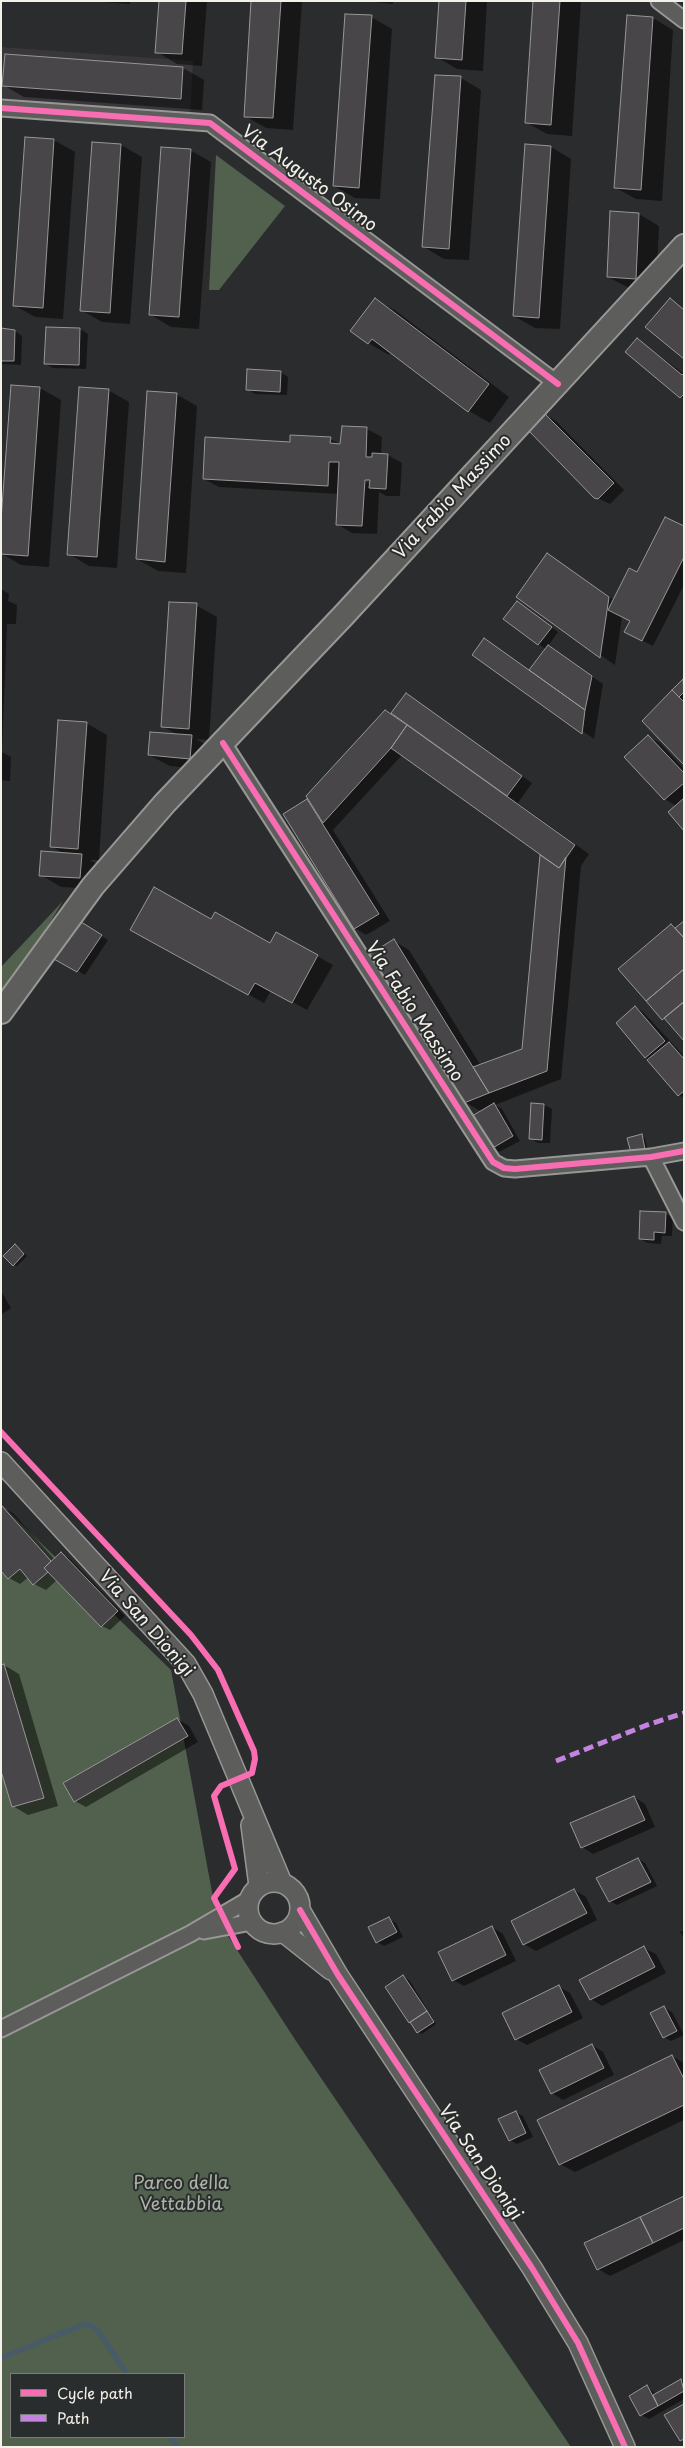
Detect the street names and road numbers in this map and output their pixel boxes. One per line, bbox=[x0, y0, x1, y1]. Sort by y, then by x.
street label: Via Augusto Osimo bbox=[237, 121, 381, 237]
street label: Via Fabio Massimo bbox=[390, 430, 516, 564]
street label: Via Fabio Massimo bbox=[361, 938, 467, 1086]
street label: Via San Dionigi bbox=[94, 1566, 198, 1682]
street label: Via San Dionigi bbox=[433, 2101, 527, 2225]

